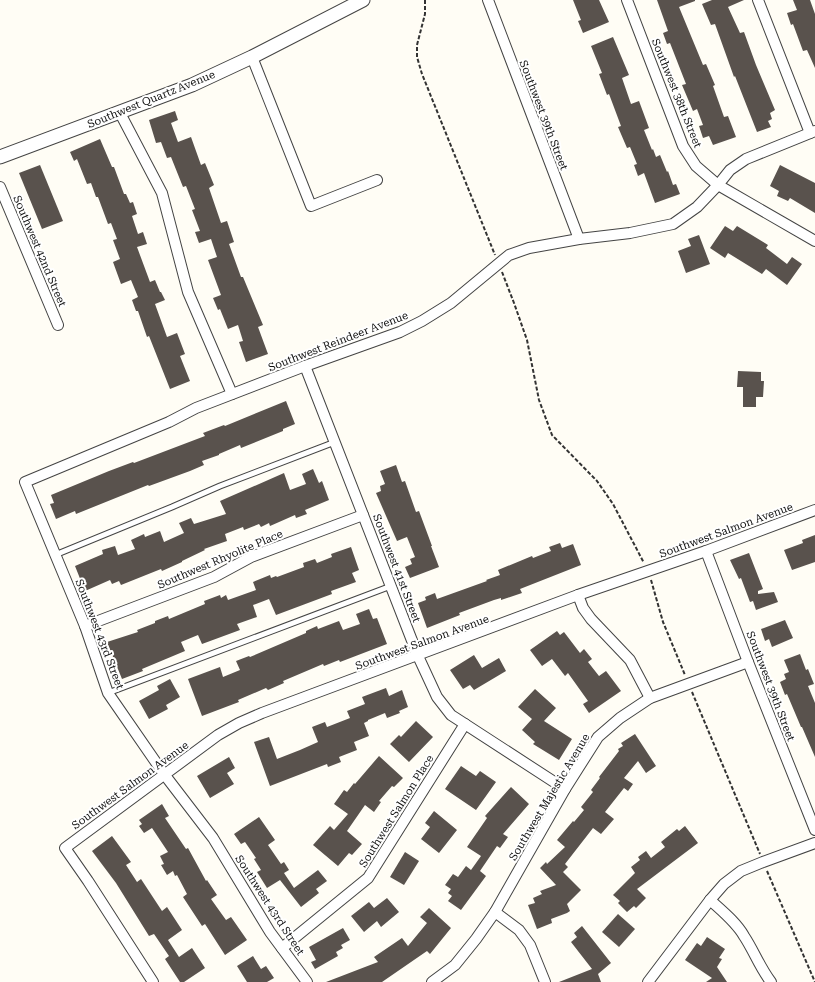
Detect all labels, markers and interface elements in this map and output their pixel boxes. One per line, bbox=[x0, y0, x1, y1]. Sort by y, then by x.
street label: Southwest 38th Street bbox=[649, 37, 704, 150]
street label: Southwest 39th Street bbox=[517, 58, 570, 172]
street label: Southwest Quartz Avenue bbox=[85, 68, 217, 131]
street label: Southwest 42nd Street bbox=[10, 194, 69, 309]
street label: Southwest Reindeer Avenue bbox=[266, 309, 410, 374]
street label: Southwest Salmon Avenue bbox=[658, 500, 795, 561]
street label: Southwest 41st Street bbox=[370, 512, 423, 624]
street label: Southwest Rhyolite Place bbox=[156, 527, 285, 592]
street label: Southwest 43rd Street bbox=[73, 577, 127, 691]
street label: Southwest Salmon Avenue bbox=[354, 612, 491, 673]
street label: Southwest 39th Street bbox=[744, 629, 797, 743]
street label: Southwest Majestic Avenue bbox=[506, 731, 593, 863]
street label: Southwest Salmon Avenue bbox=[69, 739, 191, 832]
street label: Southwest Salmon Place bbox=[356, 753, 436, 870]
street label: Southwest 43rd Street bbox=[232, 853, 307, 958]

